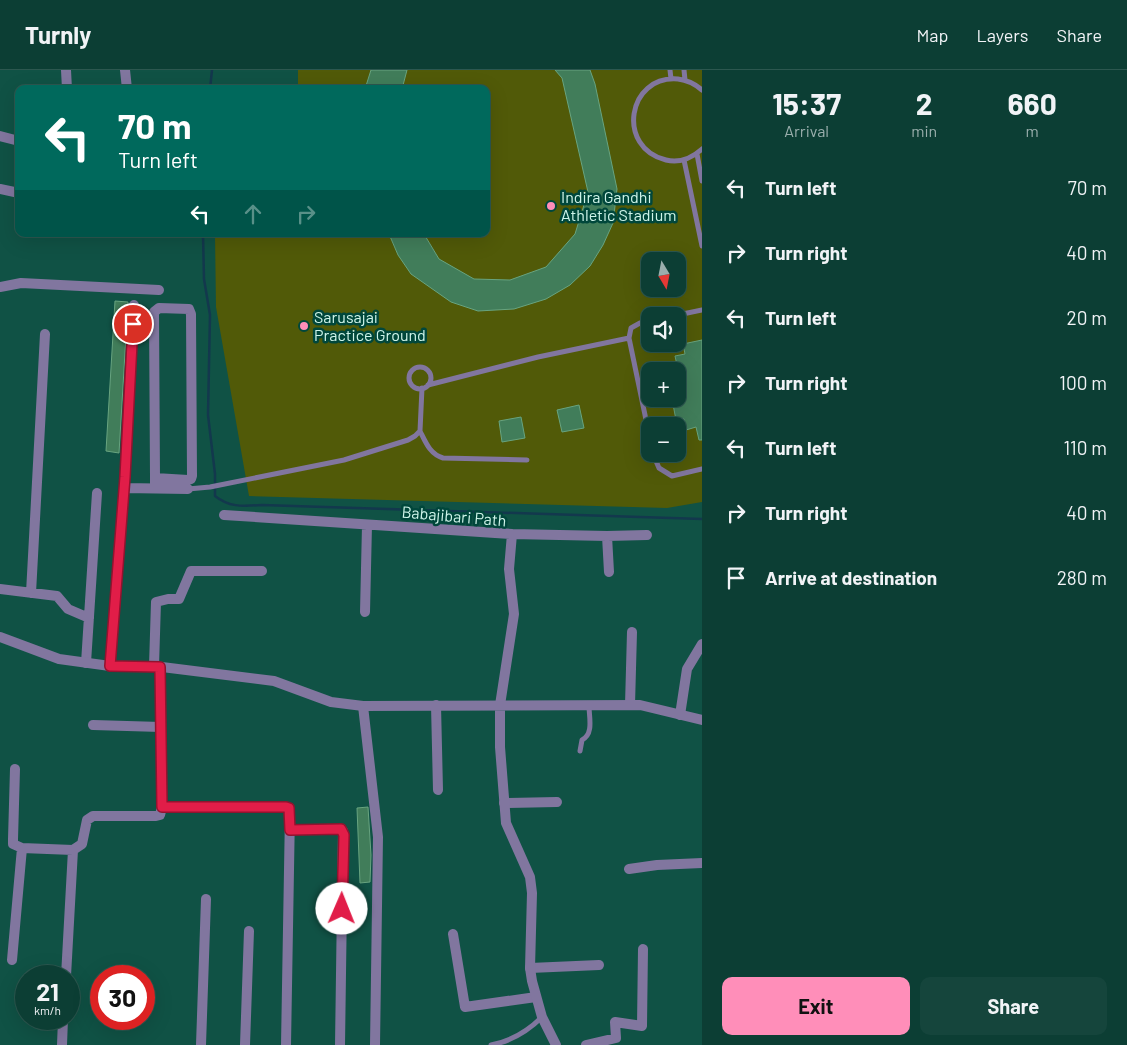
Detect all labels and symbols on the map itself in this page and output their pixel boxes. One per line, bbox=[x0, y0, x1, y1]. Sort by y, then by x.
place label: Indira Gandhi Athletic Stadium bbox=[561, 187, 676, 224]
marker: Indira Gandhi Athletic Stadium bbox=[545, 200, 557, 212]
north arrow bbox=[641, 252, 686, 298]
pin bbox=[112, 303, 154, 345]
place label: Sarusajai Practice Ground bbox=[314, 307, 426, 344]
marker: Sarusajai Practice Ground bbox=[298, 320, 310, 332]
street label: Babajibari Path bbox=[401, 501, 507, 530]
position arrow bbox=[315, 882, 367, 934]
speed limit sign: 30 bbox=[90, 965, 155, 1030]

